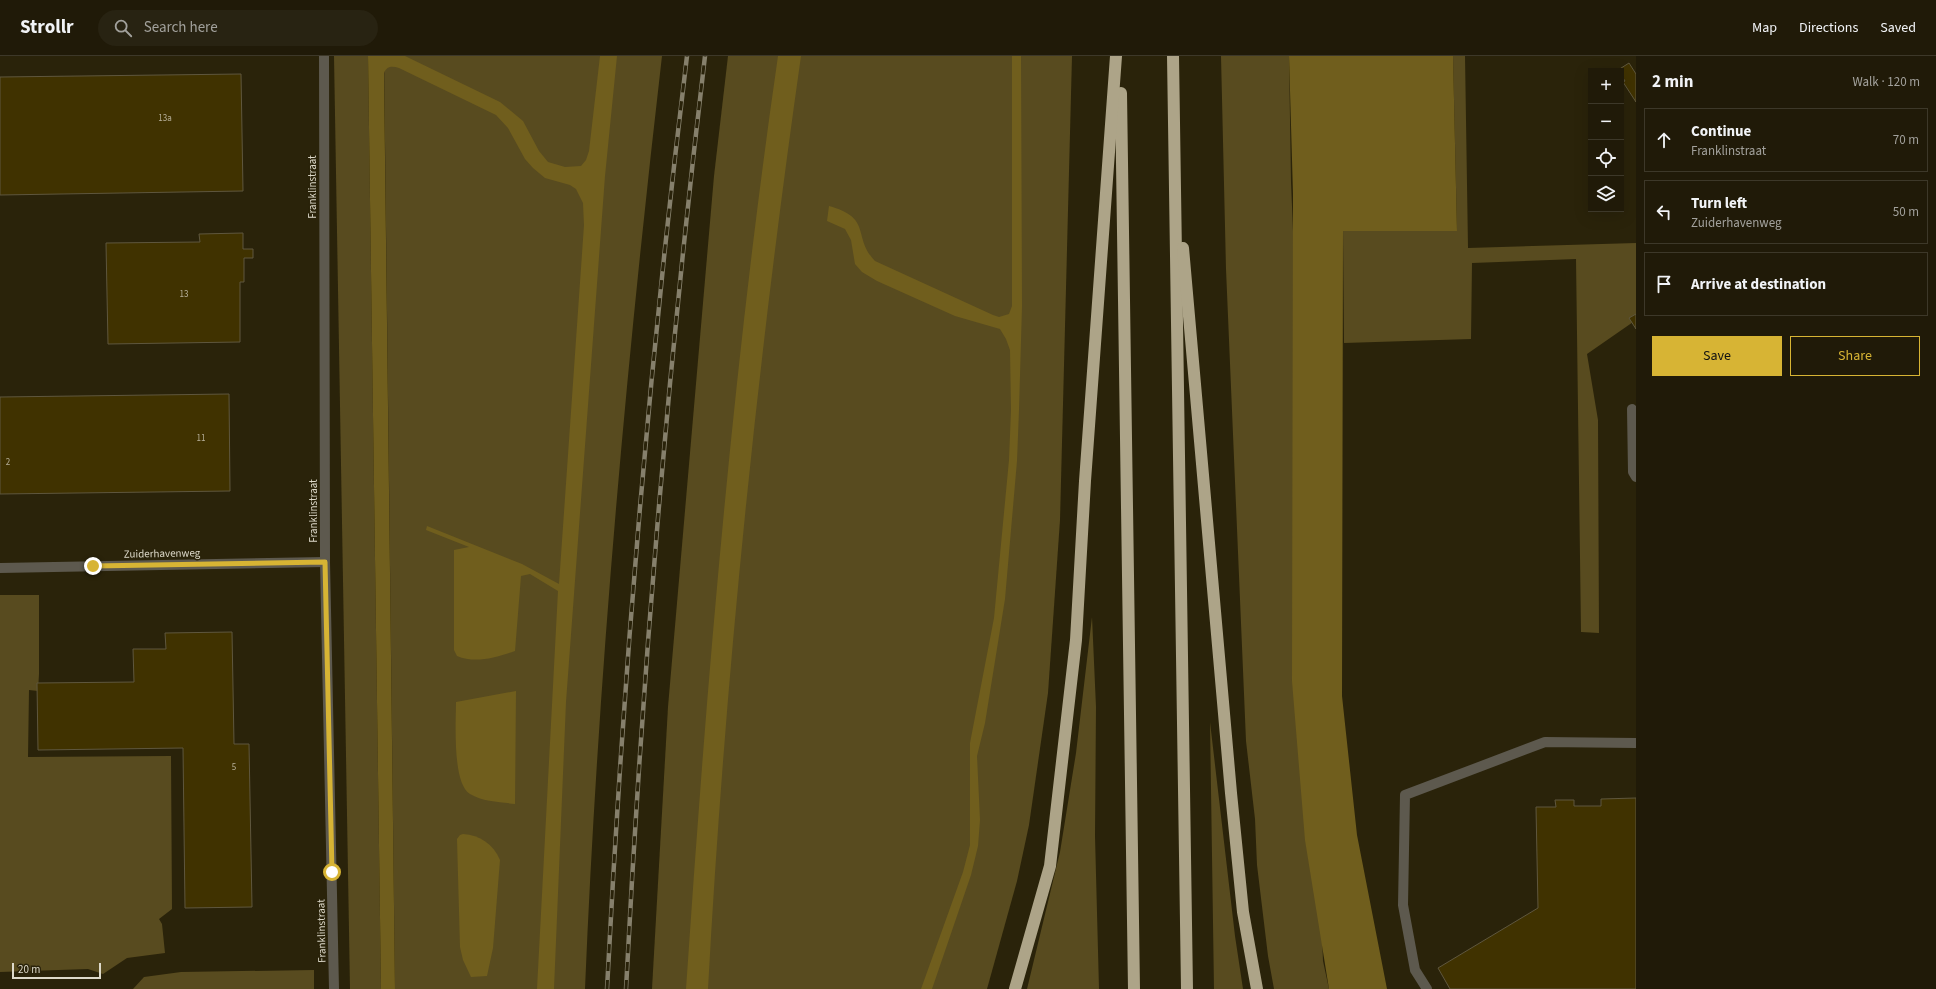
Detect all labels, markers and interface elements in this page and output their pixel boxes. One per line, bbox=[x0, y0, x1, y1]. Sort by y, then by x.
search box bbox=[98, 10, 378, 46]
text: Strollr bbox=[20, 14, 74, 41]
icon: search bbox=[112, 17, 134, 39]
text: Search here bbox=[144, 17, 218, 38]
text: Map bbox=[1752, 18, 1777, 38]
text: Directions bbox=[1799, 18, 1858, 38]
text: Saved bbox=[1880, 18, 1916, 38]
map controls bbox=[1588, 68, 1624, 212]
button: + bbox=[1588, 68, 1624, 104]
text: 2 min bbox=[1652, 70, 1693, 94]
text: Walk · 120 m bbox=[1852, 73, 1920, 91]
button: − bbox=[1588, 104, 1624, 140]
house number: 13a bbox=[158, 112, 172, 125]
text: Continue bbox=[1691, 121, 1751, 142]
icon: ahead bbox=[1653, 129, 1675, 151]
text: 70 m bbox=[1893, 131, 1919, 149]
button: locate bbox=[1588, 140, 1624, 176]
text: Franklinstraat bbox=[1691, 142, 1766, 160]
street label: Franklinstraat bbox=[305, 155, 320, 219]
button: layers bbox=[1588, 176, 1624, 212]
text: Turn left bbox=[1691, 193, 1747, 214]
icon: left bbox=[1653, 201, 1675, 223]
text: 50 m bbox=[1893, 203, 1919, 221]
text: Zuiderhavenweg bbox=[1691, 214, 1782, 232]
icon: arrive bbox=[1653, 273, 1675, 295]
text: Arrive at destination bbox=[1691, 274, 1826, 295]
house number: 13 bbox=[180, 288, 189, 301]
button: Save bbox=[1652, 336, 1782, 376]
button: Share bbox=[1790, 336, 1920, 376]
house number: 11 bbox=[197, 432, 205, 445]
house number: 2 bbox=[6, 456, 11, 469]
street label: Franklinstraat bbox=[306, 479, 321, 543]
street label: Zuiderhavenweg bbox=[124, 545, 201, 562]
route end bbox=[84, 557, 102, 575]
house number: 5 bbox=[232, 761, 237, 774]
route start bbox=[323, 863, 341, 881]
street label: Franklinstraat bbox=[313, 899, 330, 963]
scale bar bbox=[12, 961, 101, 980]
text: 20 m bbox=[18, 962, 40, 977]

